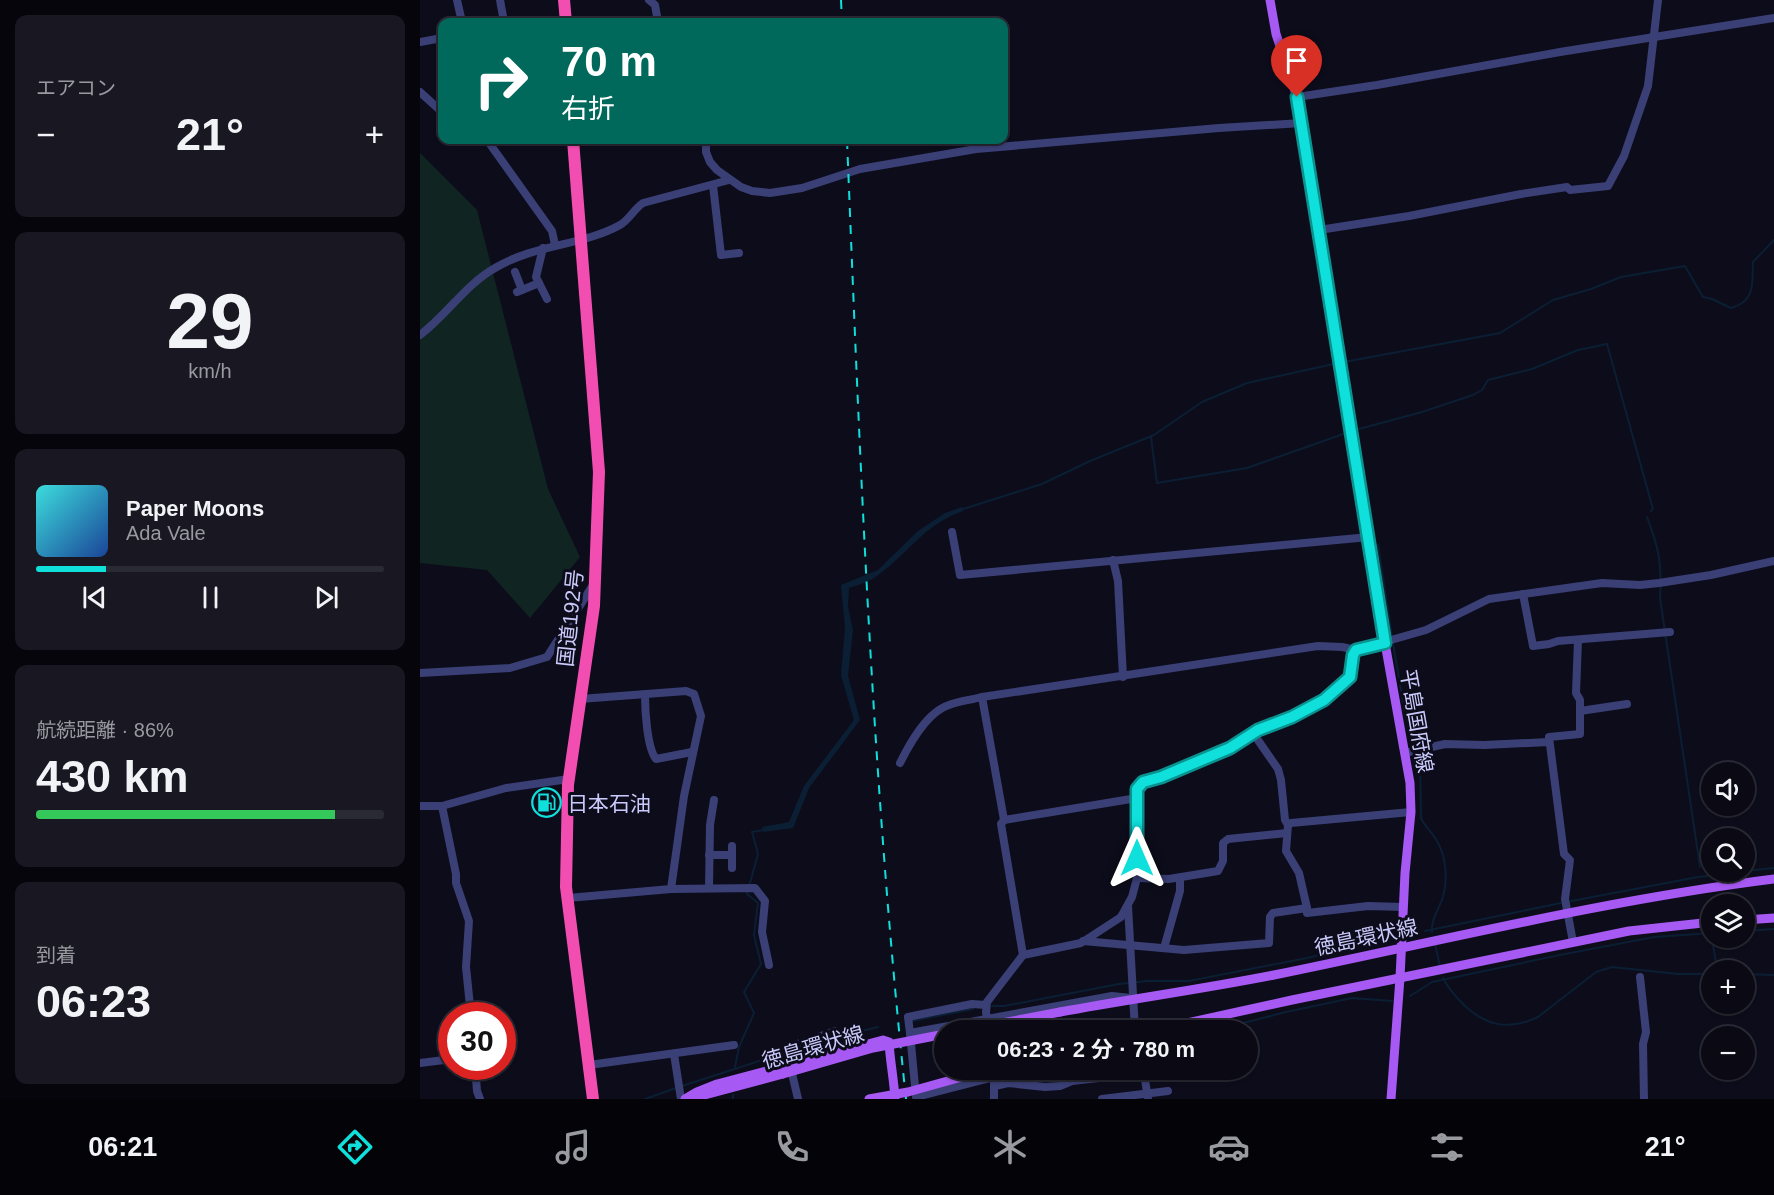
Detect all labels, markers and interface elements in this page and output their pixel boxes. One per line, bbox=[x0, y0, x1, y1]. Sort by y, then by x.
pin bbox=[1271, 35, 1322, 97]
text: 70 m bbox=[561, 38, 657, 85]
icon: right bbox=[462, 42, 540, 120]
icon: arrive bbox=[1280, 44, 1313, 77]
text: エアコン bbox=[36, 77, 116, 99]
text: 右折 bbox=[561, 94, 615, 124]
text: 21° bbox=[176, 109, 244, 160]
text: − bbox=[36, 116, 55, 153]
text: + bbox=[365, 116, 384, 153]
text: 29 bbox=[167, 277, 253, 365]
text: km/h bbox=[188, 360, 232, 382]
text: Paper Moons bbox=[126, 496, 264, 521]
text: Ada Vale bbox=[126, 522, 206, 544]
street label: 国道192号 bbox=[553, 568, 587, 668]
icon: previous bbox=[78, 581, 111, 614]
icon: pause bbox=[194, 581, 227, 614]
icon: next bbox=[310, 581, 343, 614]
street label: 平島国府線 bbox=[1397, 667, 1437, 775]
text: 航続距離 · 86% bbox=[36, 719, 174, 741]
text: 430 km bbox=[36, 751, 189, 802]
map controls bbox=[1701, 762, 1755, 1080]
button: sound bbox=[1701, 762, 1755, 816]
fuel station icon: 日本石油 bbox=[530, 787, 562, 819]
place label: 日本石油 bbox=[567, 792, 651, 815]
position arrow bbox=[1105, 826, 1169, 890]
button: search bbox=[1701, 828, 1755, 882]
button: layers bbox=[1701, 894, 1755, 948]
street label: 徳島環状線 bbox=[1312, 915, 1420, 959]
text: 到着 bbox=[36, 944, 76, 966]
button: + bbox=[1701, 960, 1755, 1014]
text: 06:23 bbox=[36, 976, 151, 1027]
speed limit sign: 30 bbox=[438, 1002, 516, 1080]
street label: 徳島環状線 bbox=[759, 1021, 867, 1073]
button: − bbox=[1701, 1026, 1755, 1080]
text: 06:23 · 2 分 · 780 m bbox=[997, 1037, 1195, 1062]
icon: directions bbox=[334, 1126, 376, 1168]
icon: music bbox=[552, 1126, 594, 1168]
icon: phone bbox=[771, 1126, 813, 1168]
icon: climate bbox=[989, 1126, 1031, 1168]
icon: car bbox=[1208, 1126, 1250, 1168]
icon: filters bbox=[1426, 1126, 1468, 1168]
text: 06:21 bbox=[88, 1132, 157, 1162]
text: 21° bbox=[1645, 1132, 1686, 1162]

